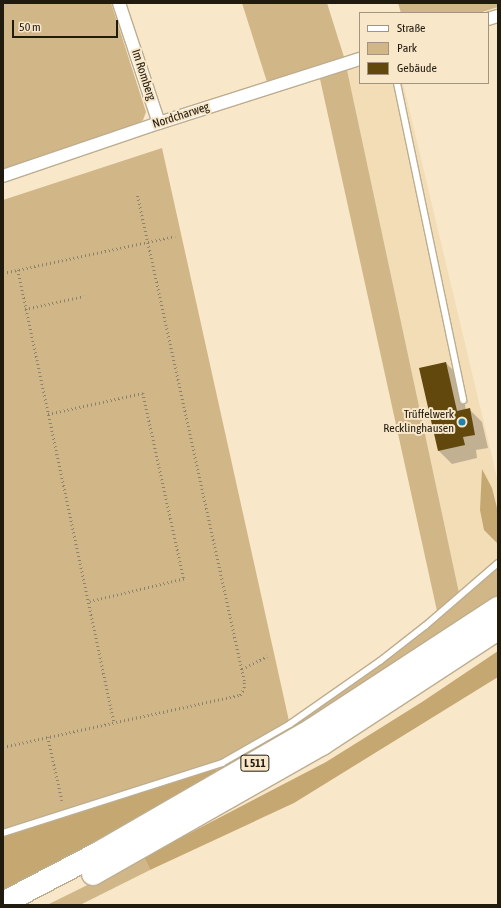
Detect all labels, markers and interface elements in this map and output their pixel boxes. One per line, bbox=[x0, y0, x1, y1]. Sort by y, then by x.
scale bar bbox=[14, 12, 120, 38]
legend bbox=[359, 12, 489, 84]
text: 50 m bbox=[19, 20, 41, 34]
text: Straße bbox=[397, 21, 425, 35]
text: Park bbox=[397, 41, 417, 55]
street label: Im Romberg bbox=[128, 48, 158, 102]
text: Gebäude bbox=[397, 61, 437, 75]
street label: Nordcharweg bbox=[151, 100, 211, 132]
place label: Trüffelwerk Recklinghausen bbox=[383, 408, 454, 436]
marker: Trüffelwerk Recklinghausen bbox=[457, 417, 467, 427]
road number: L 511 bbox=[240, 754, 270, 772]

